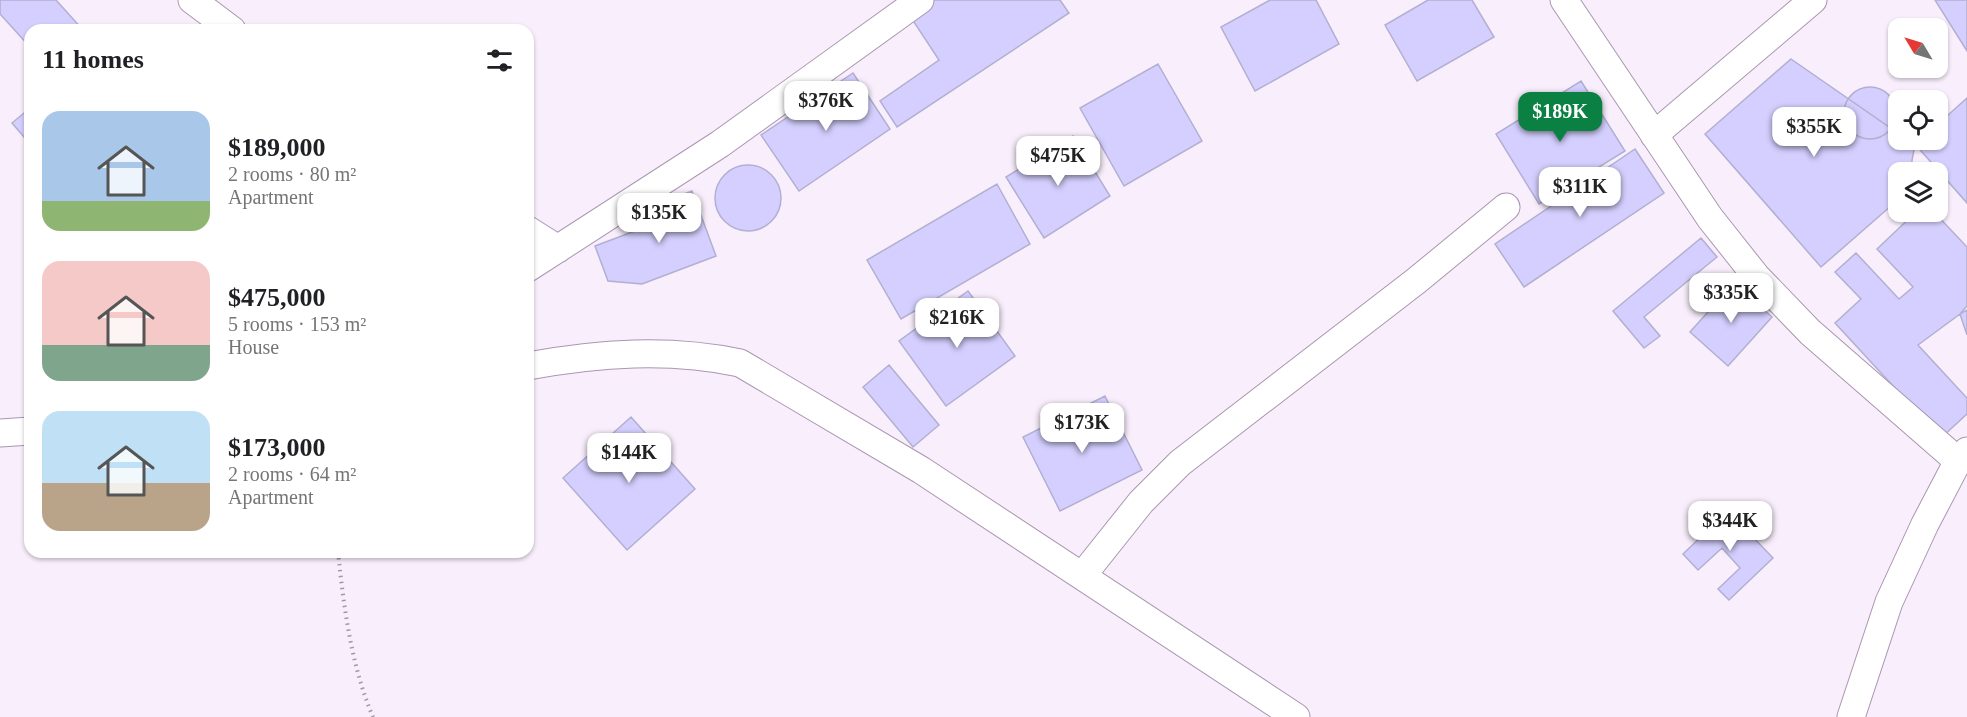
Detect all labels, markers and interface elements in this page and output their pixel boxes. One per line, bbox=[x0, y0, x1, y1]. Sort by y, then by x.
north arrow bbox=[1888, 18, 1948, 78]
map controls bbox=[1888, 18, 1948, 222]
icon: filters bbox=[483, 44, 516, 77]
text: 11 homes bbox=[42, 45, 144, 74]
pin: $376K bbox=[784, 81, 868, 132]
text: $376K bbox=[798, 89, 854, 111]
button: locate bbox=[1888, 90, 1948, 150]
pin: $189K bbox=[1518, 92, 1602, 143]
text: $189K bbox=[1532, 100, 1588, 122]
pin: $355K bbox=[1772, 107, 1856, 158]
text: $355K bbox=[1786, 115, 1842, 137]
text: $189,000 bbox=[228, 133, 326, 162]
icon: home bbox=[90, 135, 162, 207]
pin: $475K bbox=[1016, 136, 1100, 187]
text: $475K bbox=[1030, 144, 1086, 166]
button: layers bbox=[1888, 162, 1948, 222]
text: 2 rooms · 80 m² bbox=[228, 163, 356, 185]
pin: $311K bbox=[1538, 167, 1622, 218]
text: $311K bbox=[1553, 175, 1607, 197]
text: Apartment bbox=[228, 186, 314, 208]
pin: $135K bbox=[617, 193, 701, 244]
text: $135K bbox=[631, 201, 687, 223]
pin: $335K bbox=[1689, 273, 1773, 324]
text: $335K bbox=[1703, 281, 1759, 303]
text: $475,000 bbox=[228, 283, 326, 312]
icon: home bbox=[90, 285, 162, 357]
pin: $216K bbox=[915, 298, 999, 349]
text: $216K bbox=[929, 306, 985, 328]
text: 5 rooms · 153 m² bbox=[228, 313, 366, 335]
text: House bbox=[228, 336, 279, 358]
pin: $173K bbox=[1040, 403, 1124, 454]
text: $173K bbox=[1054, 411, 1110, 433]
text: $173,000 bbox=[228, 433, 326, 462]
pin: $144K bbox=[587, 433, 671, 484]
icon: home bbox=[90, 435, 162, 507]
text: $144K bbox=[601, 441, 657, 463]
text: 2 rooms · 64 m² bbox=[228, 463, 356, 485]
text: Apartment bbox=[228, 486, 314, 508]
pin: $344K bbox=[1688, 501, 1772, 552]
text: $344K bbox=[1702, 509, 1758, 531]

